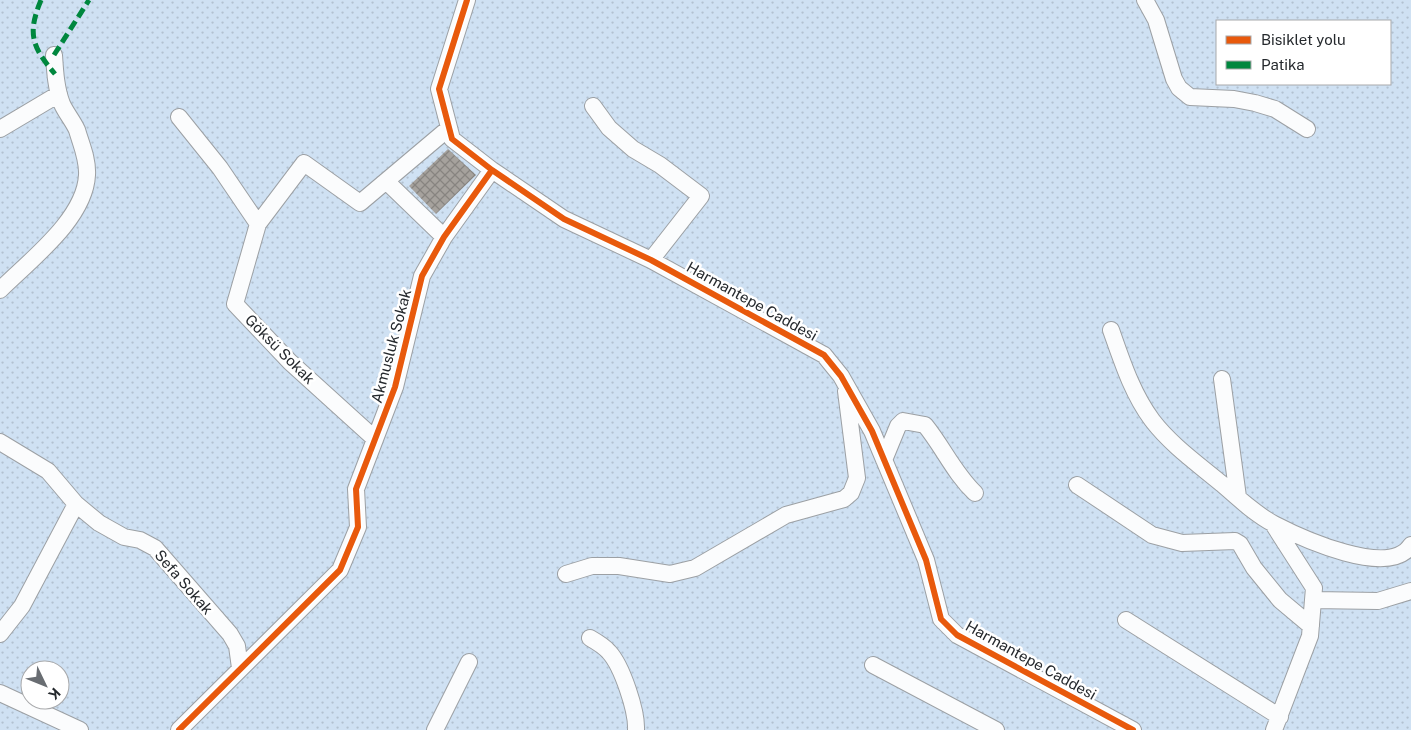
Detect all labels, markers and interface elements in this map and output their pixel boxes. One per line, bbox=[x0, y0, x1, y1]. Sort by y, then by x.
legend bbox=[1216, 20, 1391, 85]
text: Bisiklet yolu bbox=[1261, 31, 1346, 48]
text: Patika bbox=[1261, 56, 1305, 73]
street label: Harmantepe Caddesi bbox=[684, 258, 820, 344]
street label: Akmusluk Sokak bbox=[368, 287, 414, 405]
street label: Göksü Sokak bbox=[242, 311, 318, 387]
street label: Sefa Sokak bbox=[151, 546, 217, 618]
street label: Harmantepe Caddesi bbox=[963, 617, 1099, 703]
north arrow bbox=[20, 660, 70, 710]
text: K bbox=[45, 685, 64, 703]

